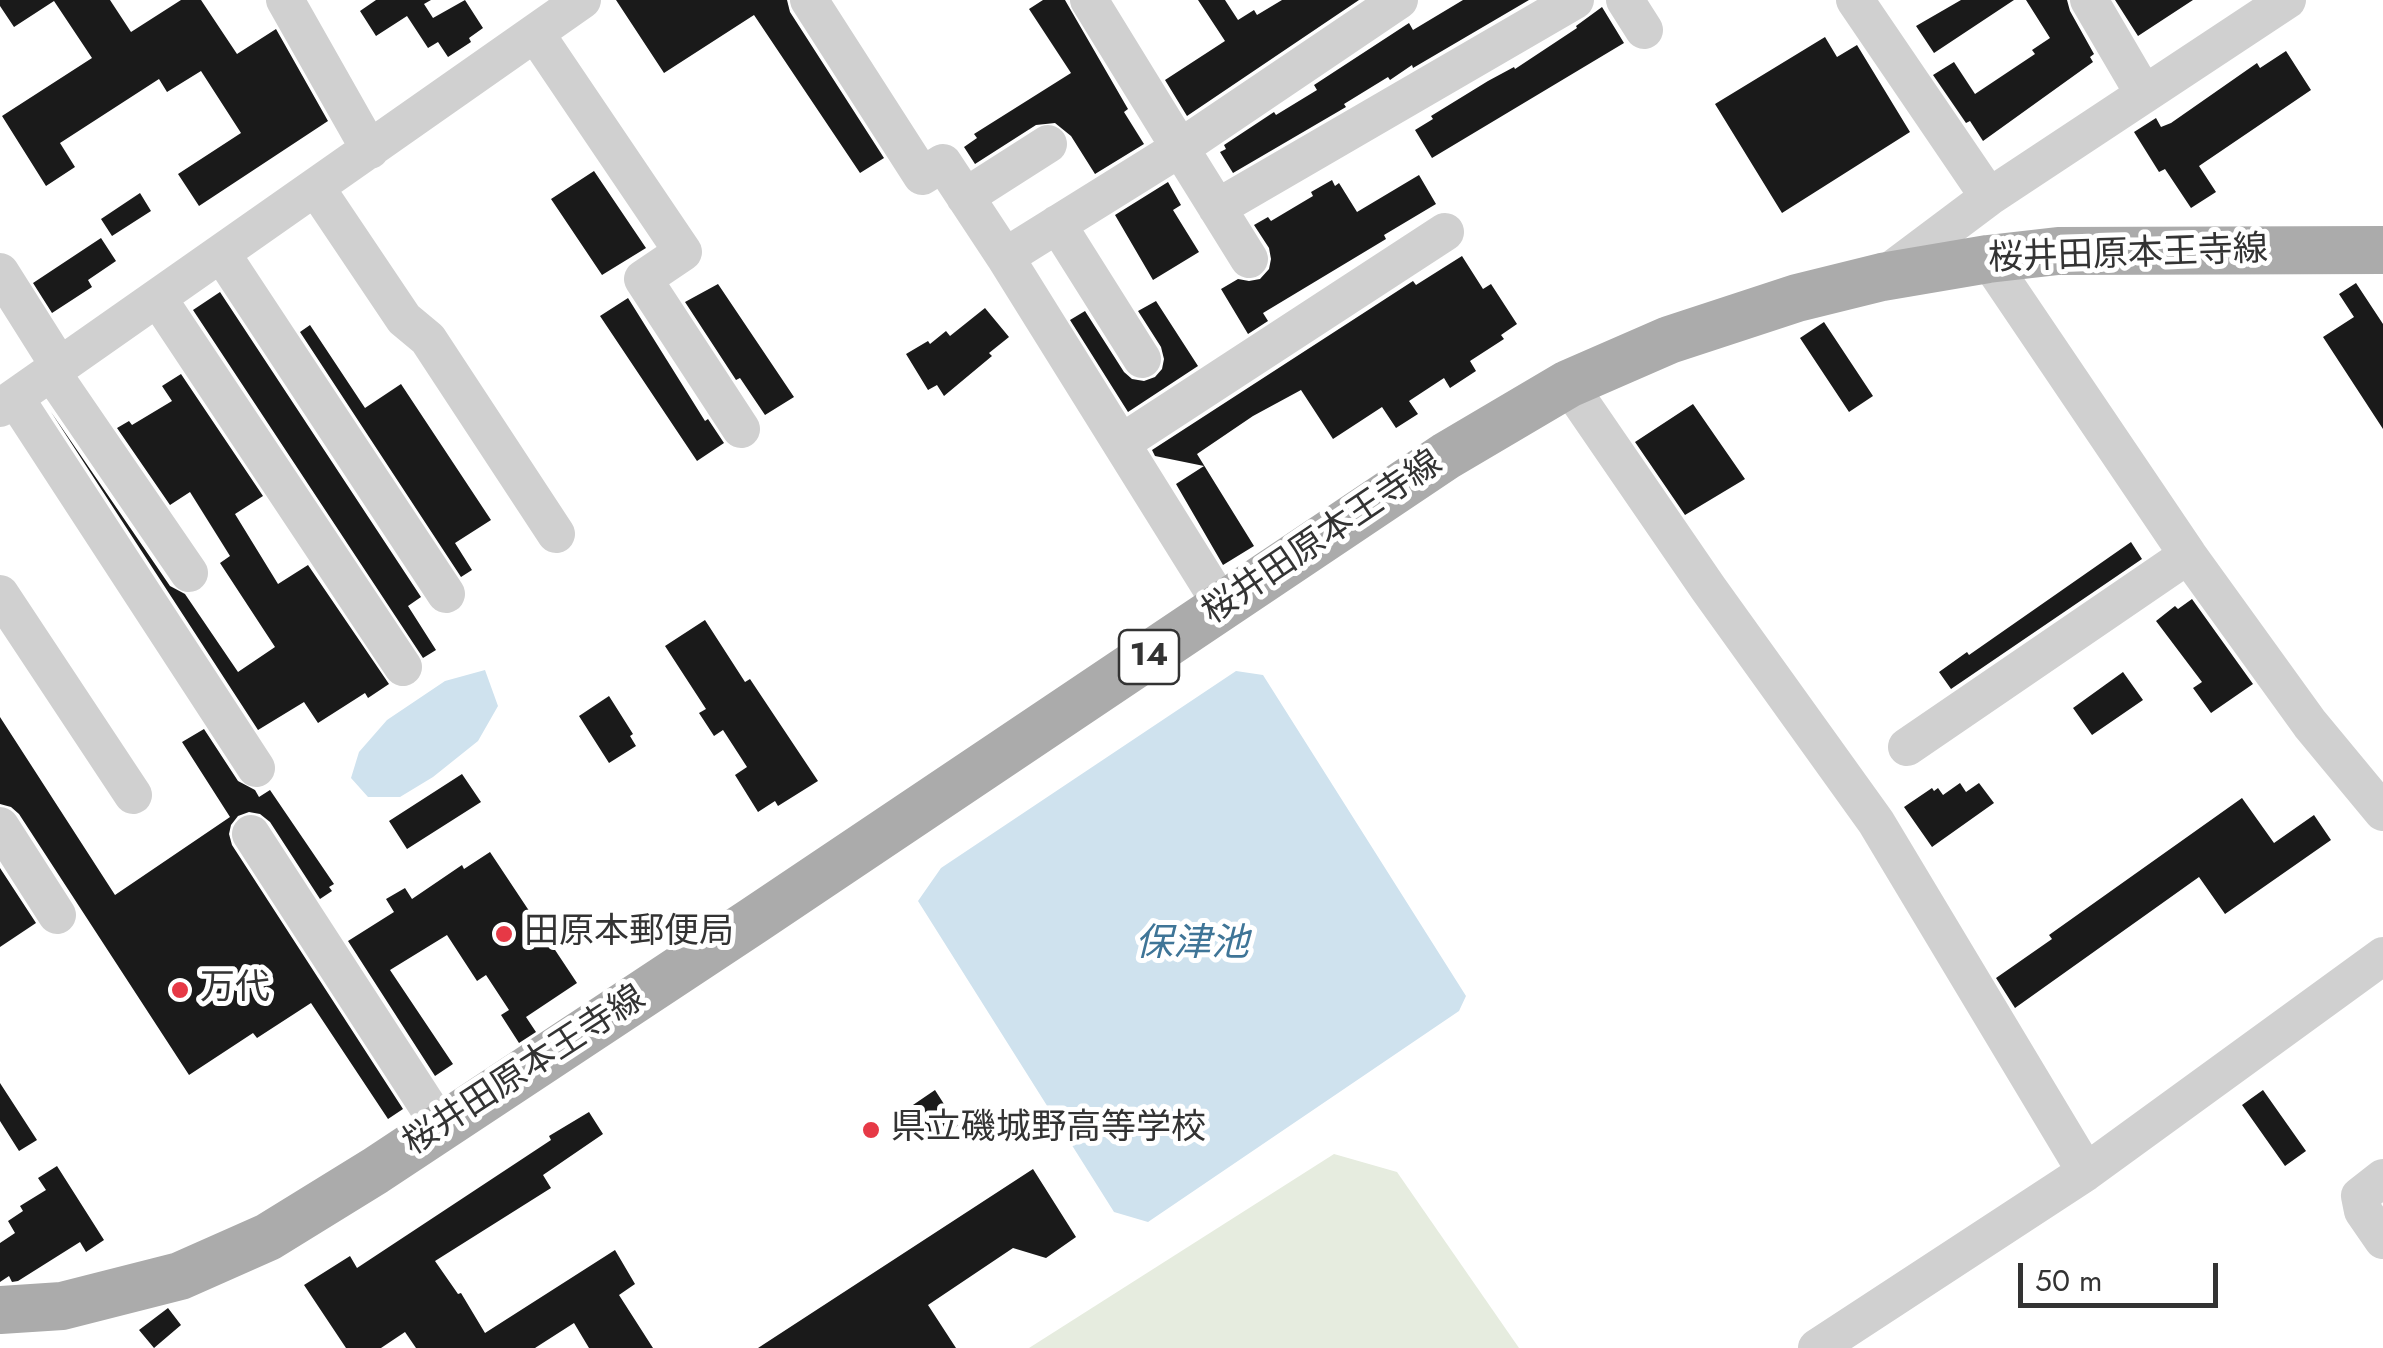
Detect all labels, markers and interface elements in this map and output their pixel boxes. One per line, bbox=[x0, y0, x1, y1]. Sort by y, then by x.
street label: 桜井田原本王寺線 bbox=[1987, 230, 2269, 282]
street label: 桜井田原本王寺線 bbox=[1195, 443, 1451, 635]
road number: 14 bbox=[1119, 630, 1179, 684]
place label: 田原本郵便局 bbox=[524, 913, 734, 955]
marker: 田原本郵便局 bbox=[493, 923, 515, 945]
water label: 保津池 bbox=[1135, 923, 1249, 969]
place label: 万代 bbox=[200, 969, 270, 1011]
street label: 桜井田原本王寺線 bbox=[396, 978, 654, 1166]
marker: 万代 bbox=[169, 979, 191, 1001]
place label: 県立磯城野高等学校 bbox=[891, 1109, 1206, 1151]
marker: 県立磯城野高等学校 bbox=[860, 1119, 882, 1141]
scale bar bbox=[2023, 1243, 2223, 1305]
text: 50 m bbox=[2035, 1259, 2102, 1302]

